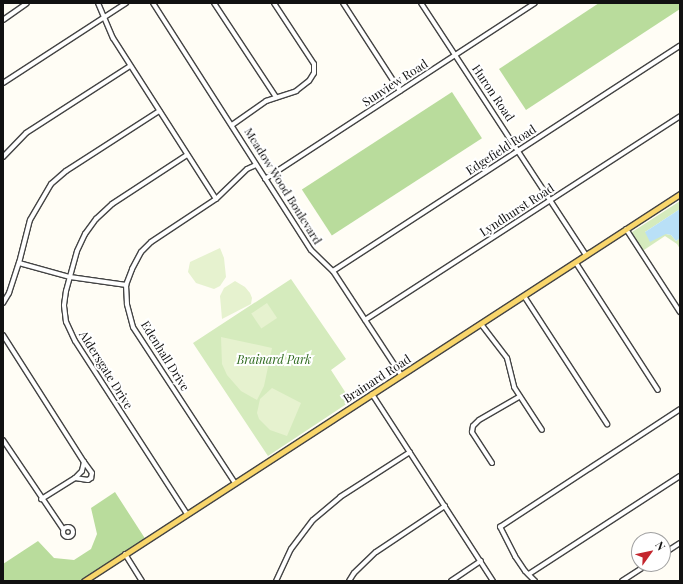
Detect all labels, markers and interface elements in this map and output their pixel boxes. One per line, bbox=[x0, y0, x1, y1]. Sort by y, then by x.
street label: Sunview Road bbox=[359, 56, 431, 110]
street label: Huron Road bbox=[469, 62, 517, 124]
street label: Edgefield Road bbox=[463, 122, 539, 178]
street label: Meadow Wood Boulevard bbox=[241, 125, 325, 247]
street label: Lyndhurst Road bbox=[477, 181, 557, 239]
street label: Edenhall Drive bbox=[138, 318, 192, 394]
street label: Aldersgate Drive bbox=[76, 328, 136, 412]
street label: Brainard Road bbox=[340, 352, 414, 406]
park label: Brainard Park bbox=[237, 353, 311, 367]
north arrow bbox=[631, 532, 671, 572]
text: N bbox=[652, 538, 669, 553]

